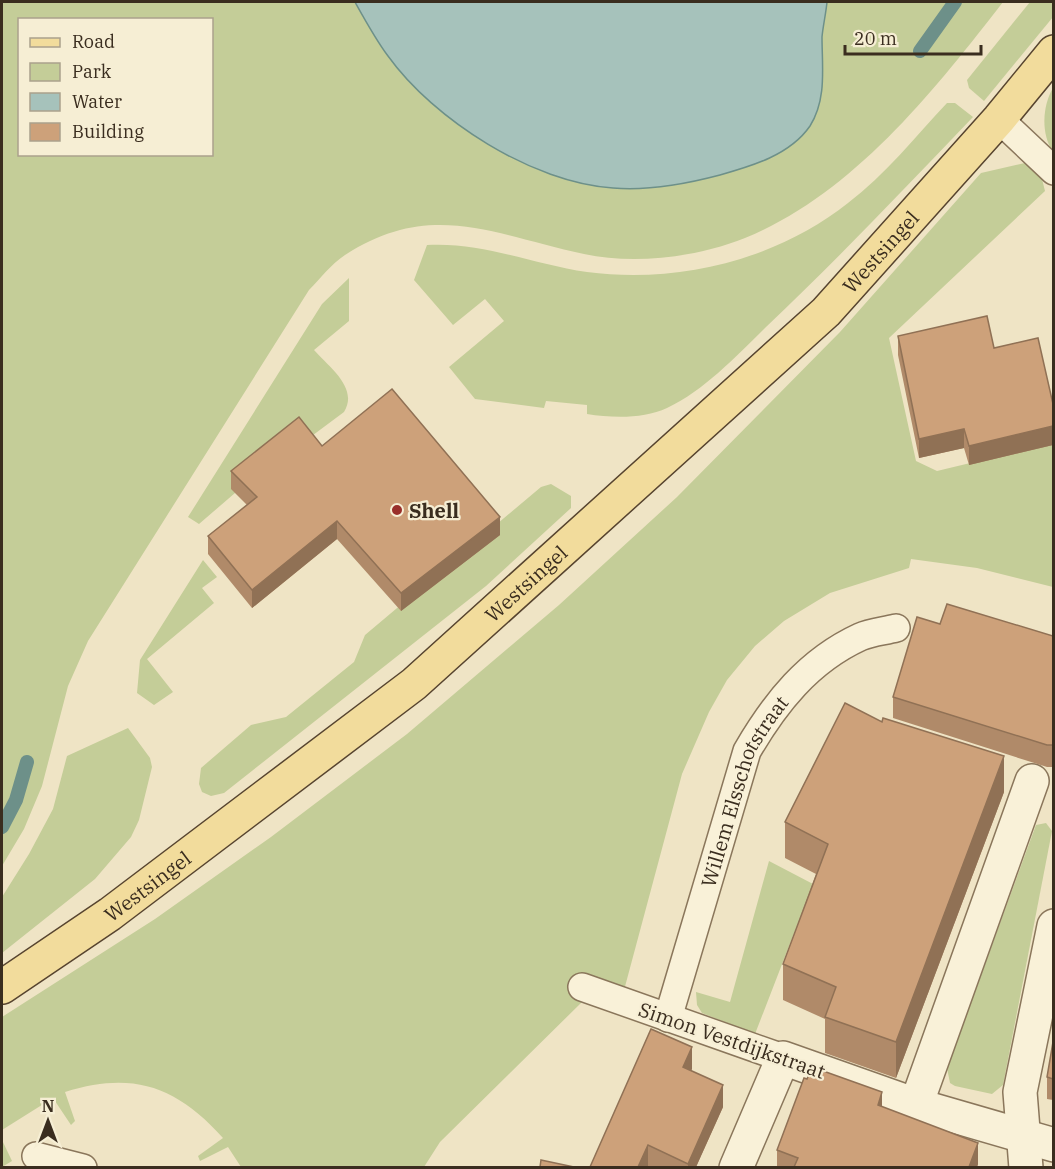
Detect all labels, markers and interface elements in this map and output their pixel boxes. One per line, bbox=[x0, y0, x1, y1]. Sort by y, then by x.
legend bbox=[18, 18, 213, 156]
scale bar bbox=[845, 18, 982, 56]
text: 20 m bbox=[854, 27, 897, 50]
text: Road bbox=[72, 30, 115, 53]
text: Park bbox=[72, 60, 112, 83]
text: Water bbox=[72, 90, 122, 113]
text: Building bbox=[72, 120, 144, 143]
street label: Westsingel bbox=[836, 204, 924, 299]
place label: Shell bbox=[409, 497, 459, 524]
marker: Shell bbox=[390, 503, 404, 517]
street label: Westsingel bbox=[479, 539, 573, 627]
street label: Willem Elsschotstraat bbox=[694, 689, 794, 890]
street label: Westsingel bbox=[98, 844, 196, 927]
street label: Simon Vestdijkstraat bbox=[635, 995, 829, 1085]
north arrow bbox=[18, 1091, 78, 1151]
text: N bbox=[42, 1096, 54, 1116]

